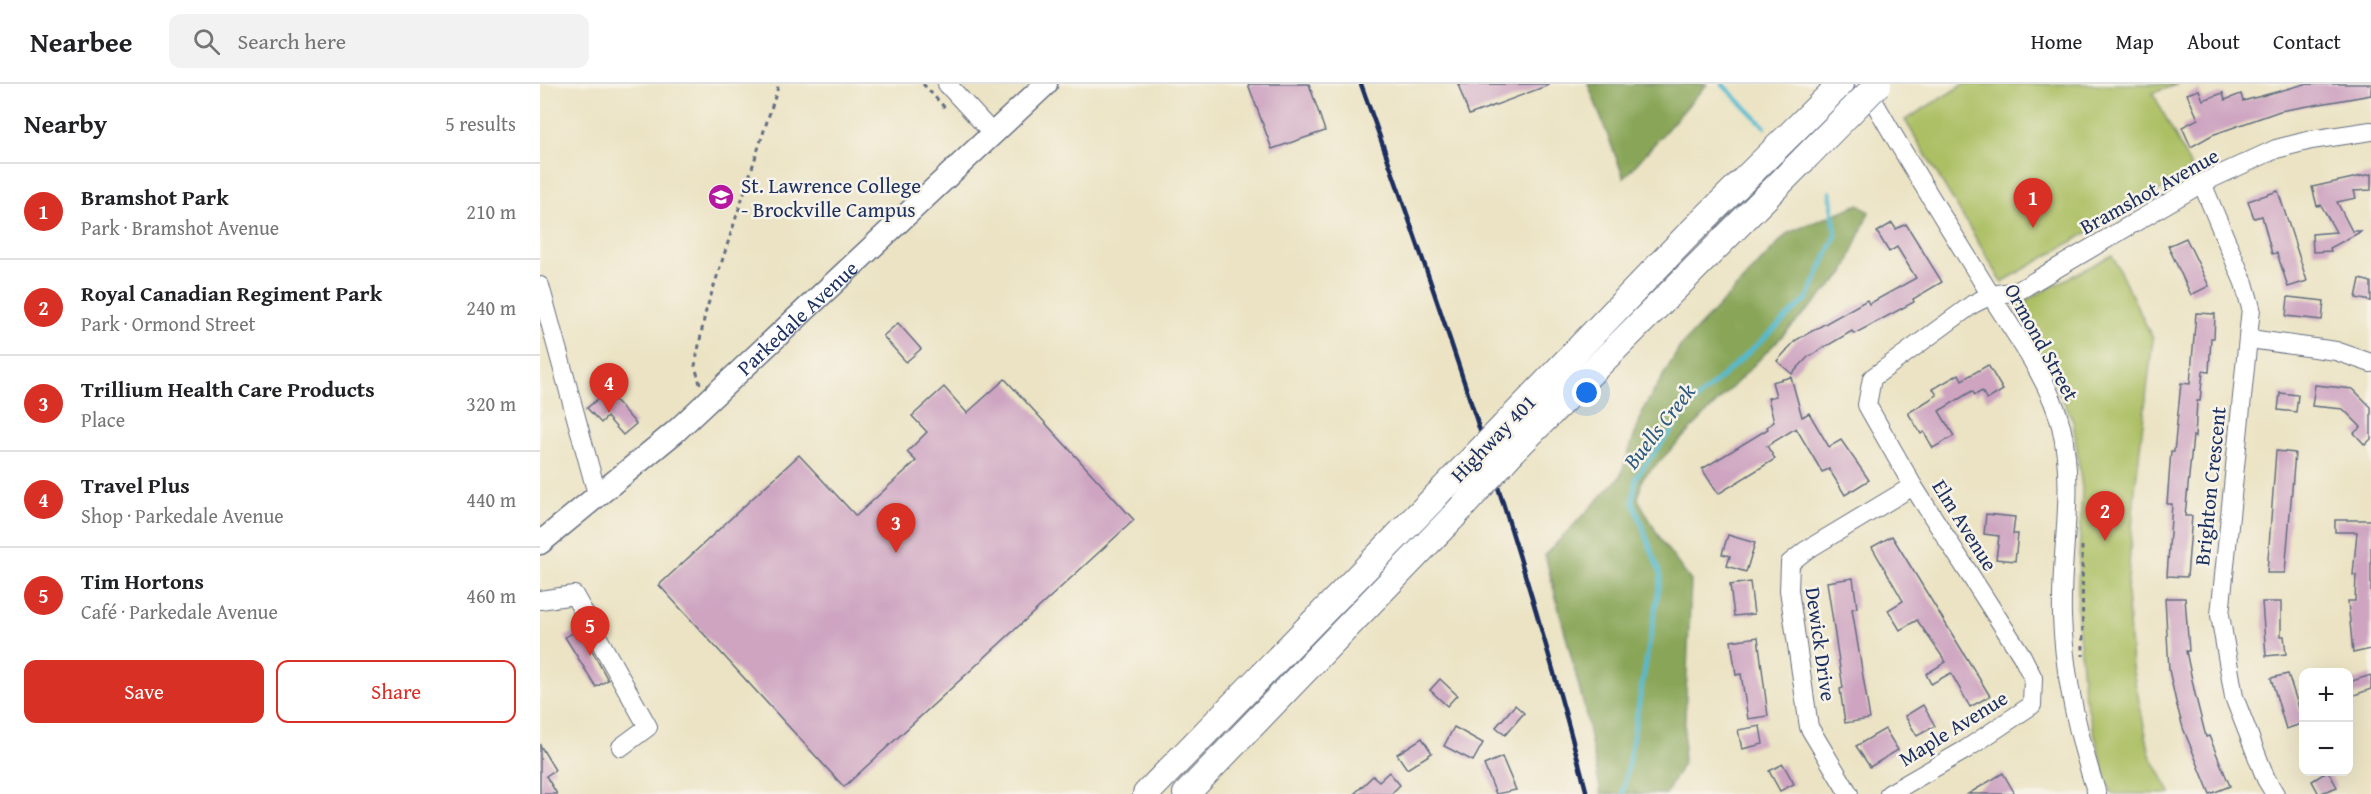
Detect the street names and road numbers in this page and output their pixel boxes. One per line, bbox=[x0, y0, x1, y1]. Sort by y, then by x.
street label: Bramshot Avenue bbox=[2074, 140, 2224, 242]
street label: Parkedale Avenue bbox=[729, 253, 865, 382]
street label: Ormond Street bbox=[1997, 278, 2087, 407]
street label: Highway 401 bbox=[1443, 387, 1543, 489]
street label: Brighton Crescent bbox=[2186, 404, 2234, 567]
street label: Elm Avenue bbox=[1925, 473, 2005, 577]
street label: Dewick Drive bbox=[1798, 585, 1844, 703]
street label: Maple Avenue bbox=[1892, 682, 2014, 774]

